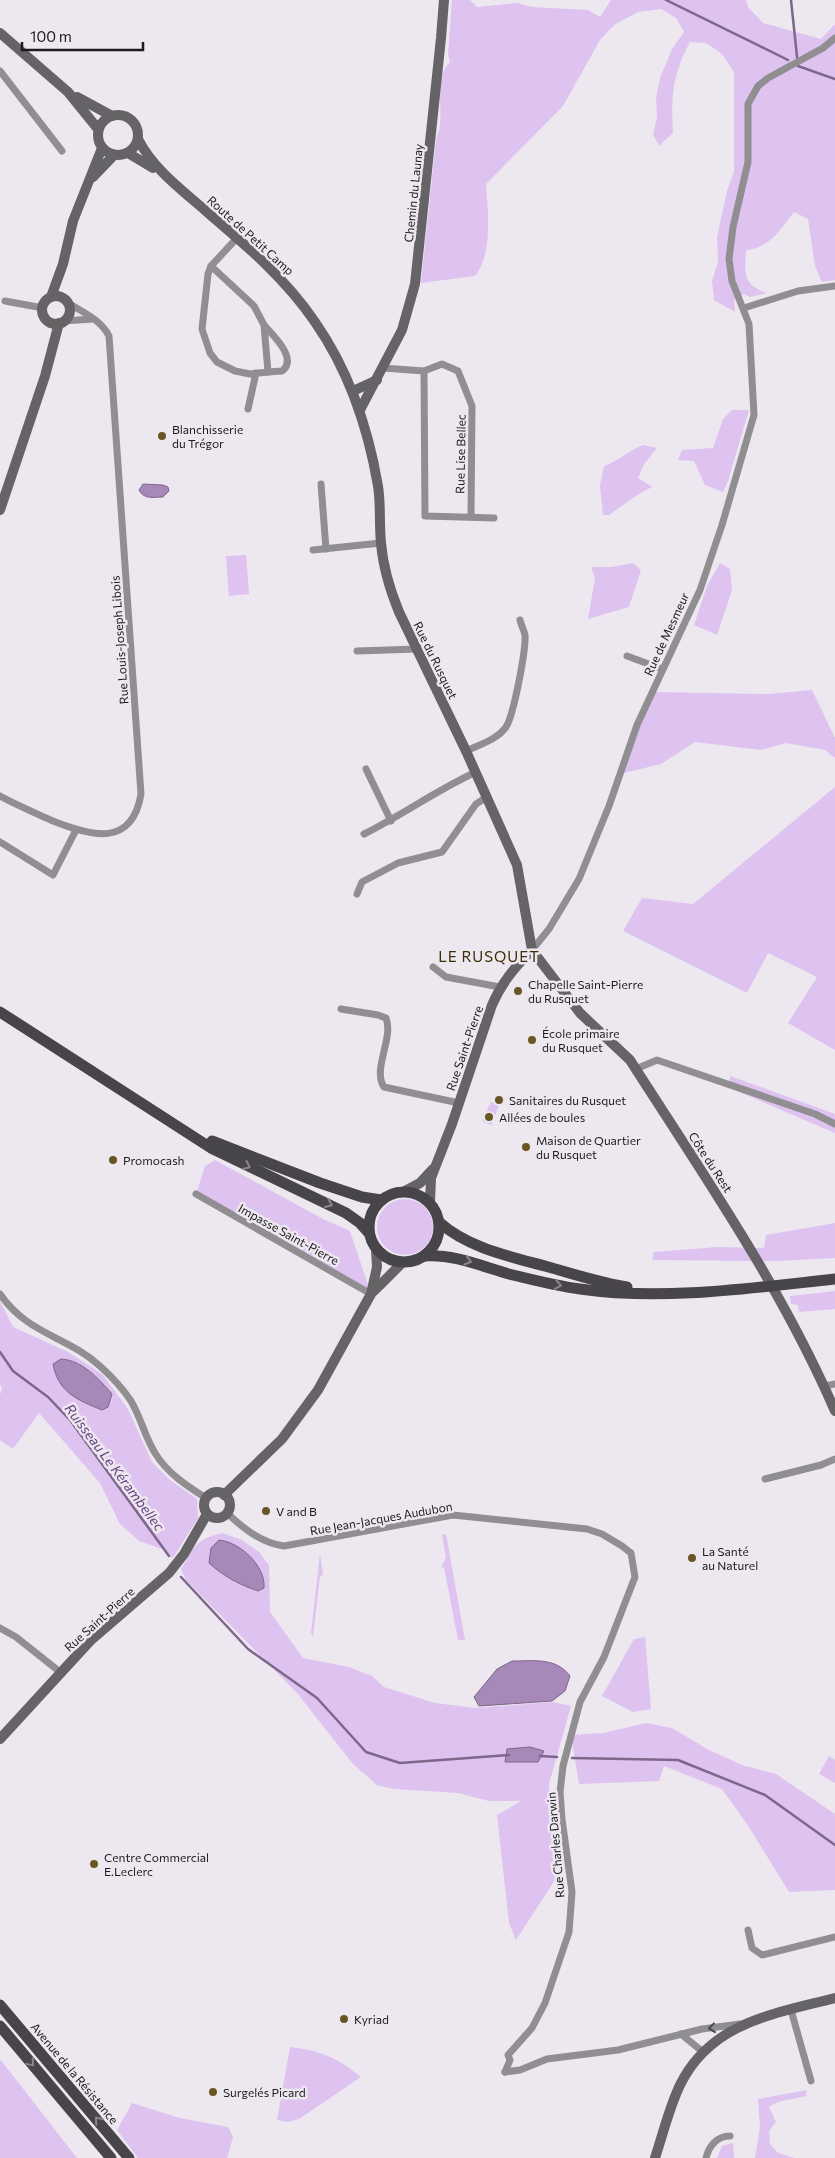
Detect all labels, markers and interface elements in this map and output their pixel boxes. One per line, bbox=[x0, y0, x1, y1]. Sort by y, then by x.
scale bar bbox=[22, 20, 144, 52]
text: 100 m bbox=[30, 27, 72, 45]
street label: Chemin du Launay bbox=[401, 143, 425, 243]
street label: Route de Petit Camp bbox=[205, 193, 297, 277]
street label: Rue Lise Bellec bbox=[452, 414, 468, 494]
place label: Blanchisserie du Trégor bbox=[172, 422, 243, 450]
marker: Blanchisserie du Trégor bbox=[156, 430, 168, 442]
street label: Rue Louis-Joseph Libois bbox=[108, 575, 131, 705]
street label: Rue de Mesmeur bbox=[641, 590, 692, 678]
street label: Rue du Rusquet bbox=[411, 619, 461, 701]
district label: LE RUSQUET bbox=[438, 947, 540, 965]
place label: Chapelle Saint-Pierre du Rusquet bbox=[528, 977, 643, 1005]
marker: Chapelle Saint-Pierre du Rusquet bbox=[512, 985, 524, 997]
street label: Rue Saint-Pierre bbox=[443, 1004, 485, 1092]
place label: École primaire du Rusquet bbox=[542, 1026, 620, 1054]
marker: École primaire du Rusquet bbox=[526, 1034, 538, 1046]
place label: Sanitaires du Rusquet bbox=[509, 1093, 626, 1107]
marker: Sanitaires du Rusquet bbox=[493, 1094, 505, 1106]
place label: Allées de boules bbox=[499, 1110, 585, 1124]
marker: Allées de boules bbox=[483, 1111, 495, 1123]
street label: Côte du Rest bbox=[686, 1129, 736, 1195]
place label: Maison de Quartier du Rusquet bbox=[536, 1133, 641, 1161]
marker: Maison de Quartier du Rusquet bbox=[520, 1141, 532, 1153]
place label: Promocash bbox=[123, 1153, 184, 1167]
marker: Promocash bbox=[107, 1154, 119, 1166]
one-way arrow bbox=[242, 1160, 251, 1170]
one-way arrow bbox=[323, 1198, 332, 1208]
street label: Impasse Saint-Pierre bbox=[236, 1201, 342, 1267]
one-way arrow bbox=[463, 1256, 472, 1266]
one-way arrow bbox=[554, 1280, 562, 1290]
water label: Ruisseau Le Kérambellec bbox=[62, 1400, 168, 1534]
street label: Rue Jean-Jacques Audubon bbox=[309, 1499, 454, 1538]
place label: V and B bbox=[276, 1504, 317, 1518]
marker: V and B bbox=[260, 1505, 272, 1517]
place label: La Santé au Naturel bbox=[702, 1544, 758, 1572]
marker: La Santé au Naturel bbox=[686, 1552, 698, 1564]
street label: Rue Saint-Pierre bbox=[61, 1584, 137, 1654]
street label: Rue Charles Darwin bbox=[543, 1792, 567, 1898]
place label: Centre Commercial E.Leclerc bbox=[104, 1850, 209, 1878]
marker: Centre Commercial E.Leclerc bbox=[88, 1858, 100, 1870]
place label: Kyriad bbox=[354, 2012, 389, 2026]
marker: Kyriad bbox=[338, 2013, 350, 2025]
street label: Avenue de la Résistance bbox=[29, 2020, 121, 2126]
one-way arrow bbox=[708, 2022, 716, 2033]
one-way arrow bbox=[26, 2057, 34, 2066]
place label: Surgelés Picard bbox=[223, 2085, 306, 2099]
marker: Surgelés Picard bbox=[207, 2086, 219, 2098]
one-way arrow bbox=[95, 2117, 104, 2126]

